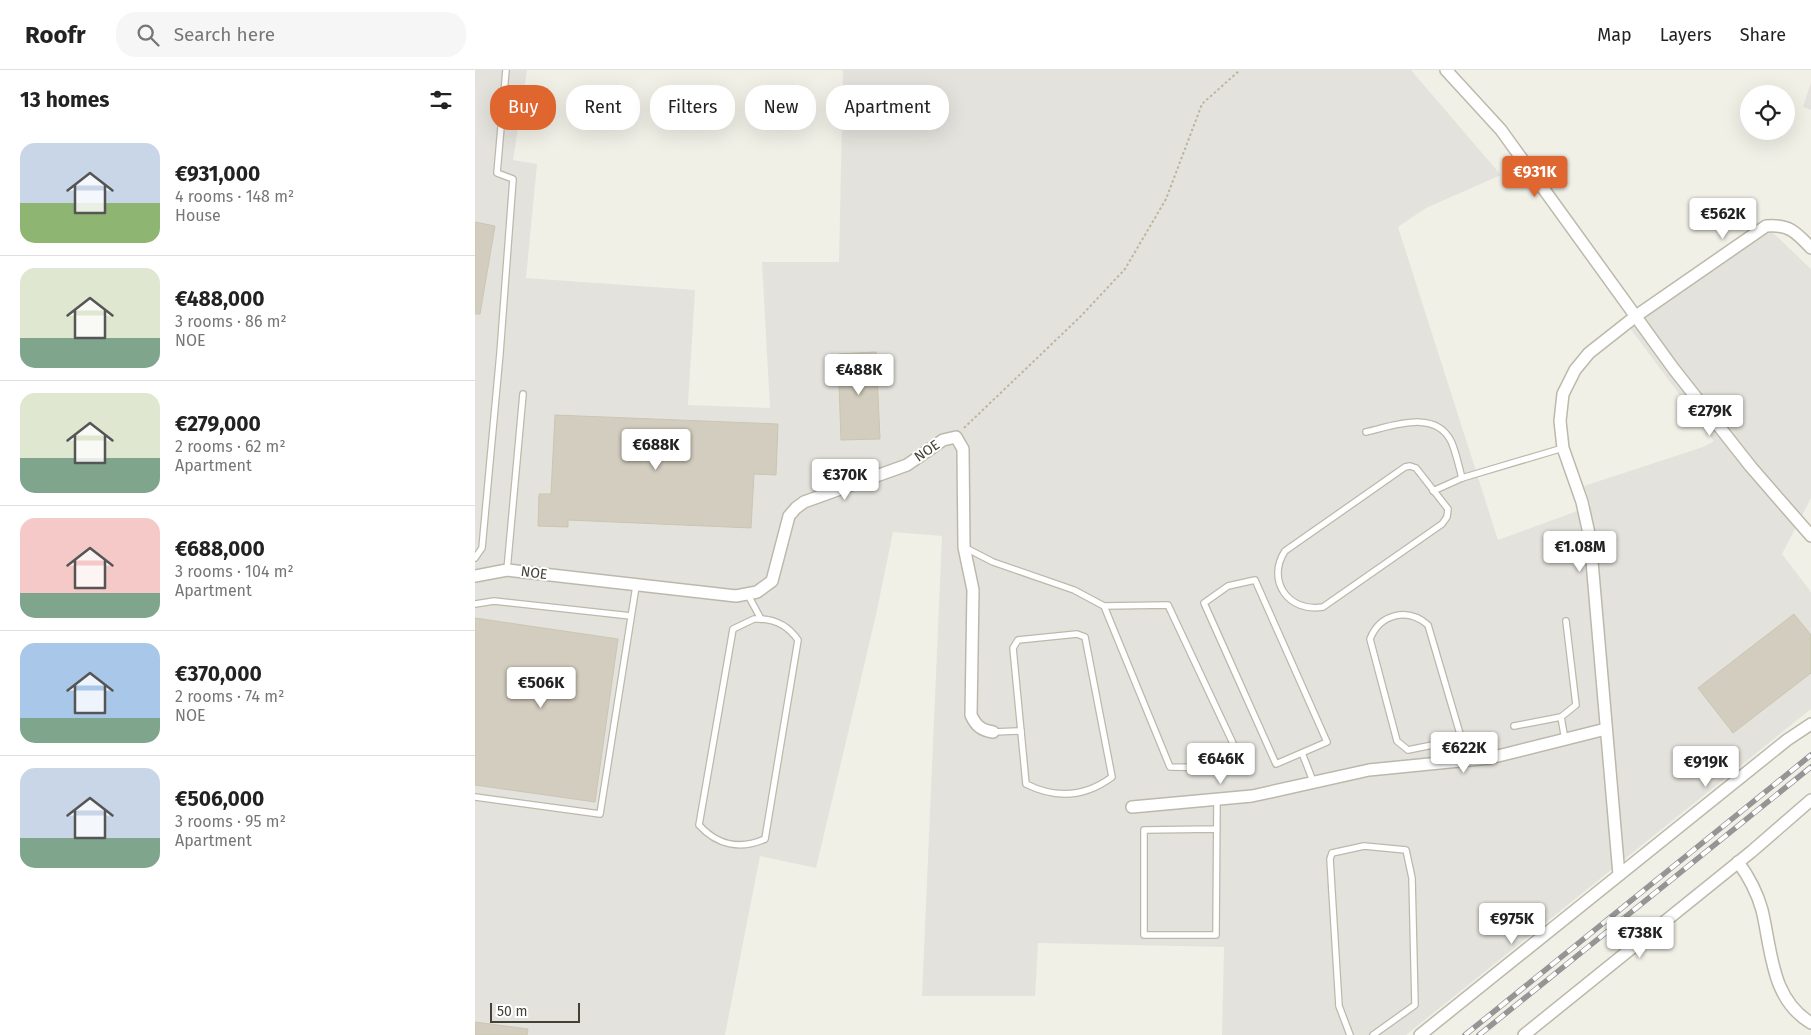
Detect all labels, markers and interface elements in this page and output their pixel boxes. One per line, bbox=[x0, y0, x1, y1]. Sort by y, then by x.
search box bbox=[116, 12, 466, 57]
text: Roofr bbox=[25, 21, 86, 49]
icon: search bbox=[134, 21, 162, 49]
text: Search here bbox=[174, 23, 275, 46]
text: Map bbox=[1597, 24, 1632, 46]
text: Layers bbox=[1660, 24, 1712, 46]
text: Share bbox=[1740, 24, 1786, 46]
chip: Buy bbox=[490, 85, 556, 130]
chip: Rent bbox=[566, 85, 640, 130]
chip: Filters bbox=[650, 85, 735, 130]
chip: New bbox=[745, 85, 816, 130]
chip: Apartment bbox=[826, 85, 949, 130]
map controls bbox=[1740, 85, 1795, 140]
button: locate bbox=[1740, 85, 1795, 140]
icon: filters bbox=[427, 86, 455, 114]
text: 13 homes bbox=[20, 87, 110, 113]
pin: €931K bbox=[1500, 156, 1570, 198]
text: €931,000 bbox=[175, 161, 260, 187]
text: €931K bbox=[1513, 162, 1557, 181]
icon: home bbox=[60, 163, 120, 223]
text: 4 rooms · 148 m² bbox=[175, 187, 294, 206]
pin: €562K bbox=[1688, 198, 1758, 240]
text: €562K bbox=[1700, 204, 1746, 223]
text: House bbox=[175, 206, 221, 225]
text: €488,000 bbox=[175, 286, 265, 312]
icon: home bbox=[60, 288, 120, 348]
text: 3 rooms · 86 m² bbox=[175, 312, 287, 331]
text: NOE bbox=[175, 331, 206, 350]
pin: €488K bbox=[824, 354, 894, 396]
text: €488K bbox=[836, 360, 882, 379]
pin: €279K bbox=[1675, 394, 1745, 437]
text: €279K bbox=[1688, 401, 1732, 420]
text: €279,000 bbox=[175, 411, 261, 437]
icon: home bbox=[60, 413, 120, 473]
pin: €688K bbox=[621, 428, 691, 471]
text: €688K bbox=[633, 435, 679, 454]
street label: NOE bbox=[911, 436, 943, 466]
text: 2 rooms · 62 m² bbox=[175, 437, 286, 456]
text: Apartment bbox=[175, 456, 252, 475]
pin: €370K bbox=[810, 458, 880, 501]
text: €370K bbox=[823, 465, 867, 484]
pin: €1.08M bbox=[1539, 530, 1621, 573]
text: €688,000 bbox=[175, 536, 265, 562]
text: €1.08M bbox=[1554, 537, 1606, 556]
icon: home bbox=[60, 538, 120, 598]
text: 3 rooms · 104 m² bbox=[175, 562, 294, 581]
street label: NOE bbox=[520, 563, 548, 583]
text: Apartment bbox=[175, 581, 252, 600]
text: €370,000 bbox=[175, 661, 262, 687]
icon: home bbox=[60, 663, 120, 723]
pin: €506K bbox=[506, 666, 576, 709]
text: €506K bbox=[518, 673, 564, 692]
text: 2 rooms · 74 m² bbox=[175, 687, 284, 706]
text: NOE bbox=[175, 706, 206, 725]
pin: €622K bbox=[1429, 732, 1499, 774]
text: €622K bbox=[1442, 738, 1486, 757]
pin: €646K bbox=[1186, 742, 1256, 785]
pin: €919K bbox=[1671, 746, 1741, 788]
text: €646K bbox=[1198, 749, 1244, 768]
text: €919K bbox=[1684, 752, 1728, 771]
text: €506,000 bbox=[175, 786, 264, 812]
icon: home bbox=[60, 788, 120, 848]
text: 3 rooms · 95 m² bbox=[175, 812, 286, 831]
text: Apartment bbox=[175, 831, 252, 850]
pin: €975K bbox=[1477, 902, 1547, 945]
text: €975K bbox=[1490, 909, 1534, 928]
pin: €738K bbox=[1605, 916, 1675, 959]
text: €738K bbox=[1618, 923, 1662, 942]
scale bar bbox=[490, 1000, 580, 1023]
text: 50 m bbox=[497, 1003, 528, 1020]

